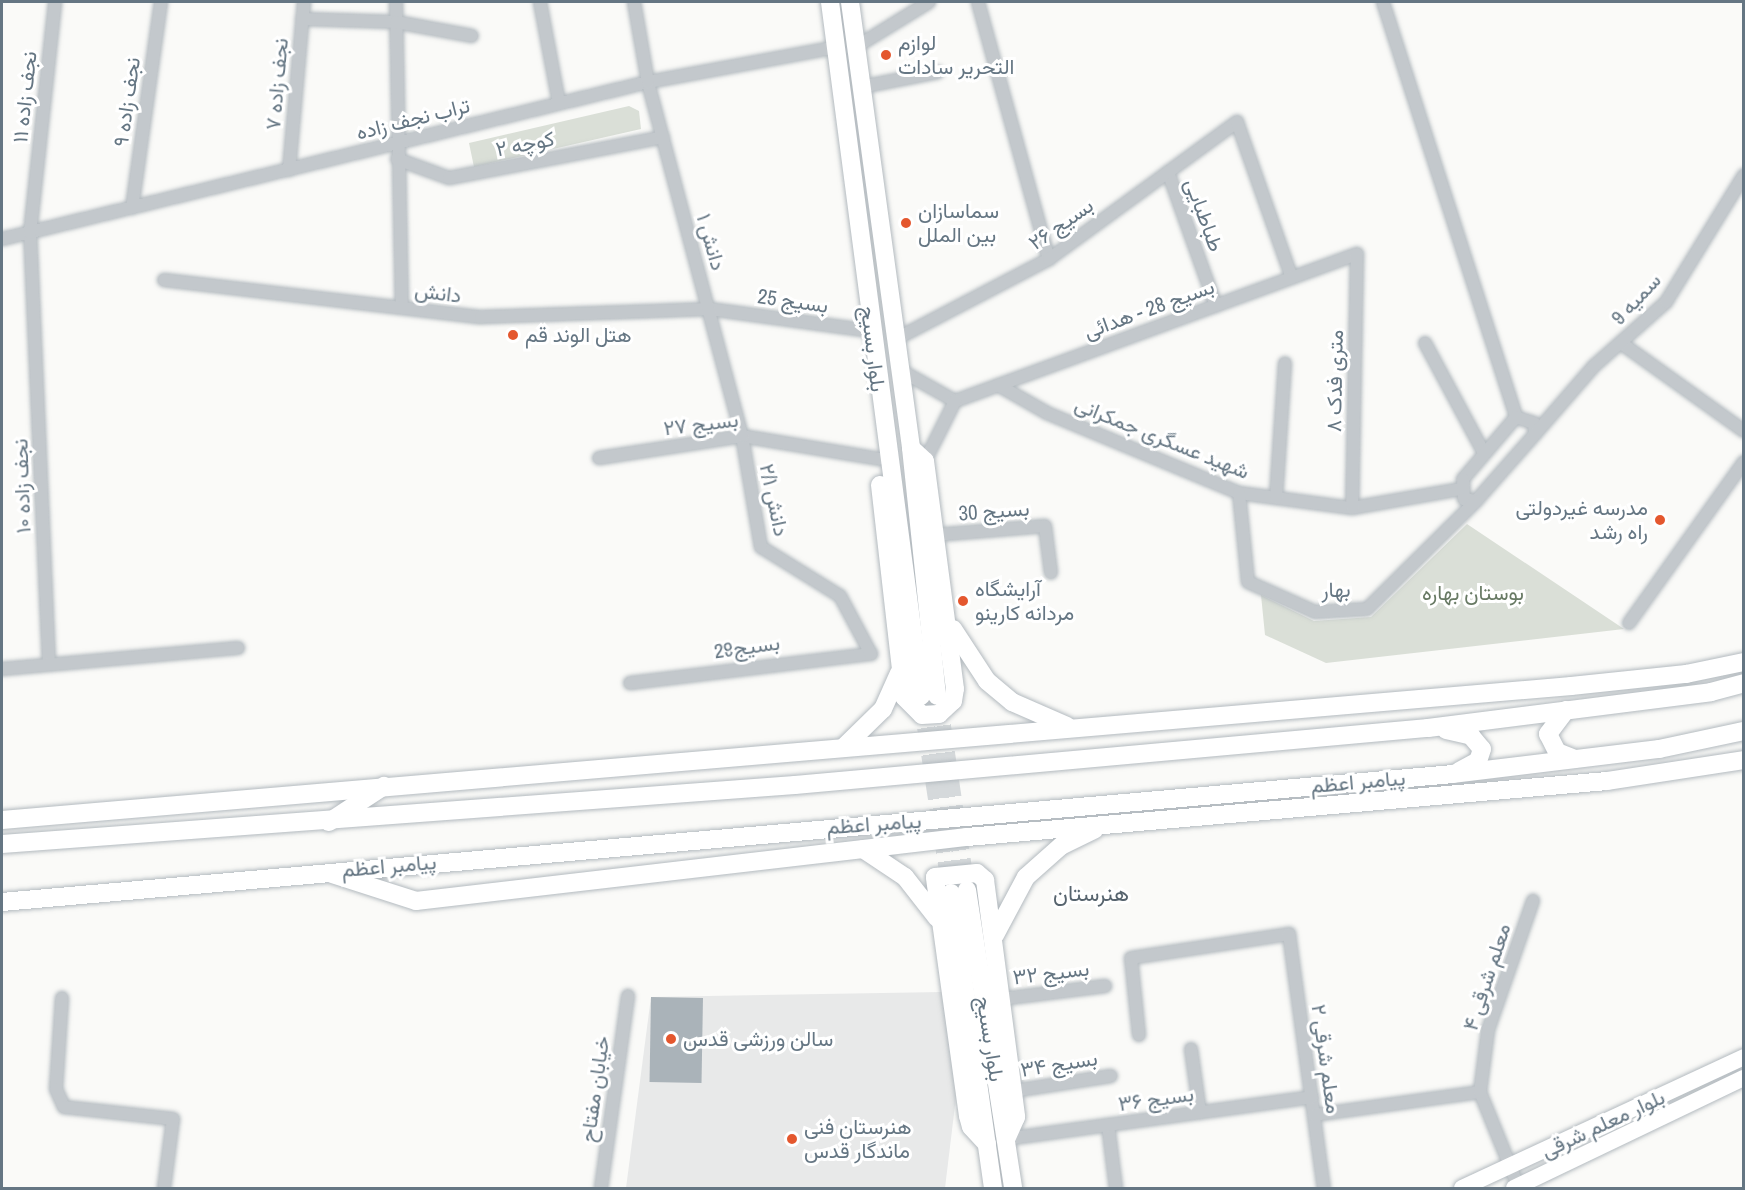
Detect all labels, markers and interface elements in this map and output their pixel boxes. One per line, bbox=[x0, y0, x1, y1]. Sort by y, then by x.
place label: لوازم التحریر سادات bbox=[898, 30, 1014, 80]
street label: نجف زاده ۷ bbox=[260, 37, 294, 131]
marker: لوازم التحریر سادات bbox=[879, 48, 893, 62]
street label: نجف زاده ۱۱ bbox=[8, 50, 42, 144]
street label: نجف زاده ۹ bbox=[108, 56, 146, 148]
street label: تراب نجف زاده bbox=[354, 93, 472, 145]
street label: کوچه ۲ bbox=[493, 126, 557, 162]
street label: طباطبایی bbox=[1179, 175, 1229, 255]
street label: بسیج ۲۶ bbox=[1024, 193, 1098, 255]
place label: سماسازان بین الملل bbox=[918, 198, 999, 248]
street label: دانش ۱ bbox=[691, 211, 731, 273]
marker: سماسازان بین الملل bbox=[899, 216, 913, 230]
street label: سمیه 9 bbox=[1606, 268, 1666, 330]
street label: بسیج 28 - هدائی bbox=[1080, 274, 1218, 344]
street label: دانش bbox=[413, 278, 463, 308]
street label: بسیج 25 bbox=[756, 284, 830, 318]
street label: بلوار بسیج bbox=[855, 305, 891, 393]
place label: هتل الوند قم bbox=[525, 322, 632, 348]
marker: هتل الوند قم bbox=[506, 328, 520, 342]
street label: ۸ متری فدک bbox=[1322, 330, 1348, 432]
street label: شهید عسگری جمکرانی bbox=[1071, 392, 1253, 484]
street label: بسیج ۲۷ bbox=[662, 407, 740, 441]
street label: نجف زاده ۱۰ bbox=[8, 438, 36, 534]
street label: دانش ۲/۱ bbox=[754, 461, 794, 539]
place label: مدرسه غیردولتی راه رشد bbox=[1516, 495, 1648, 545]
street label: بسیج 30 bbox=[958, 496, 1030, 526]
marker: مدرسه غیردولتی راه رشد bbox=[1653, 513, 1667, 527]
place label: آرایشگاه مردانه کارینو bbox=[975, 576, 1074, 626]
street label: بهار bbox=[1321, 577, 1351, 603]
park label: بوستان بهاره bbox=[1422, 580, 1524, 606]
marker: آرایشگاه مردانه کارینو bbox=[956, 594, 970, 608]
street label: بسیج29 bbox=[712, 630, 782, 664]
street label: پیامبر اعظم bbox=[1310, 765, 1406, 799]
street label: پیامبر اعظم bbox=[826, 808, 922, 840]
street label: پیامبر اعظم bbox=[341, 849, 437, 883]
district label: هنرستان bbox=[1053, 881, 1129, 907]
street label: معلم شرقی ۴ bbox=[1458, 920, 1516, 1034]
street label: بسیج ۳۲ bbox=[1011, 956, 1091, 990]
street label: بلوار بسیج bbox=[971, 994, 1009, 1084]
street label: معلم شرقی ۲ bbox=[1306, 1003, 1346, 1115]
place label: سالن ورزشی قدس bbox=[683, 1026, 833, 1052]
marker: سالن ورزشی قدس bbox=[664, 1032, 678, 1046]
street label: خیابان مفتاح bbox=[575, 1034, 615, 1144]
street label: بسیج ۳۴ bbox=[1019, 1045, 1099, 1083]
street label: بسیج ۳۶ bbox=[1117, 1081, 1195, 1117]
street label: بلوار معلم شرقی bbox=[1537, 1084, 1669, 1164]
place label: هنرستان فنی ماندگار قدس bbox=[804, 1114, 912, 1164]
marker: هنرستان فنی ماندگار قدس bbox=[785, 1132, 799, 1146]

